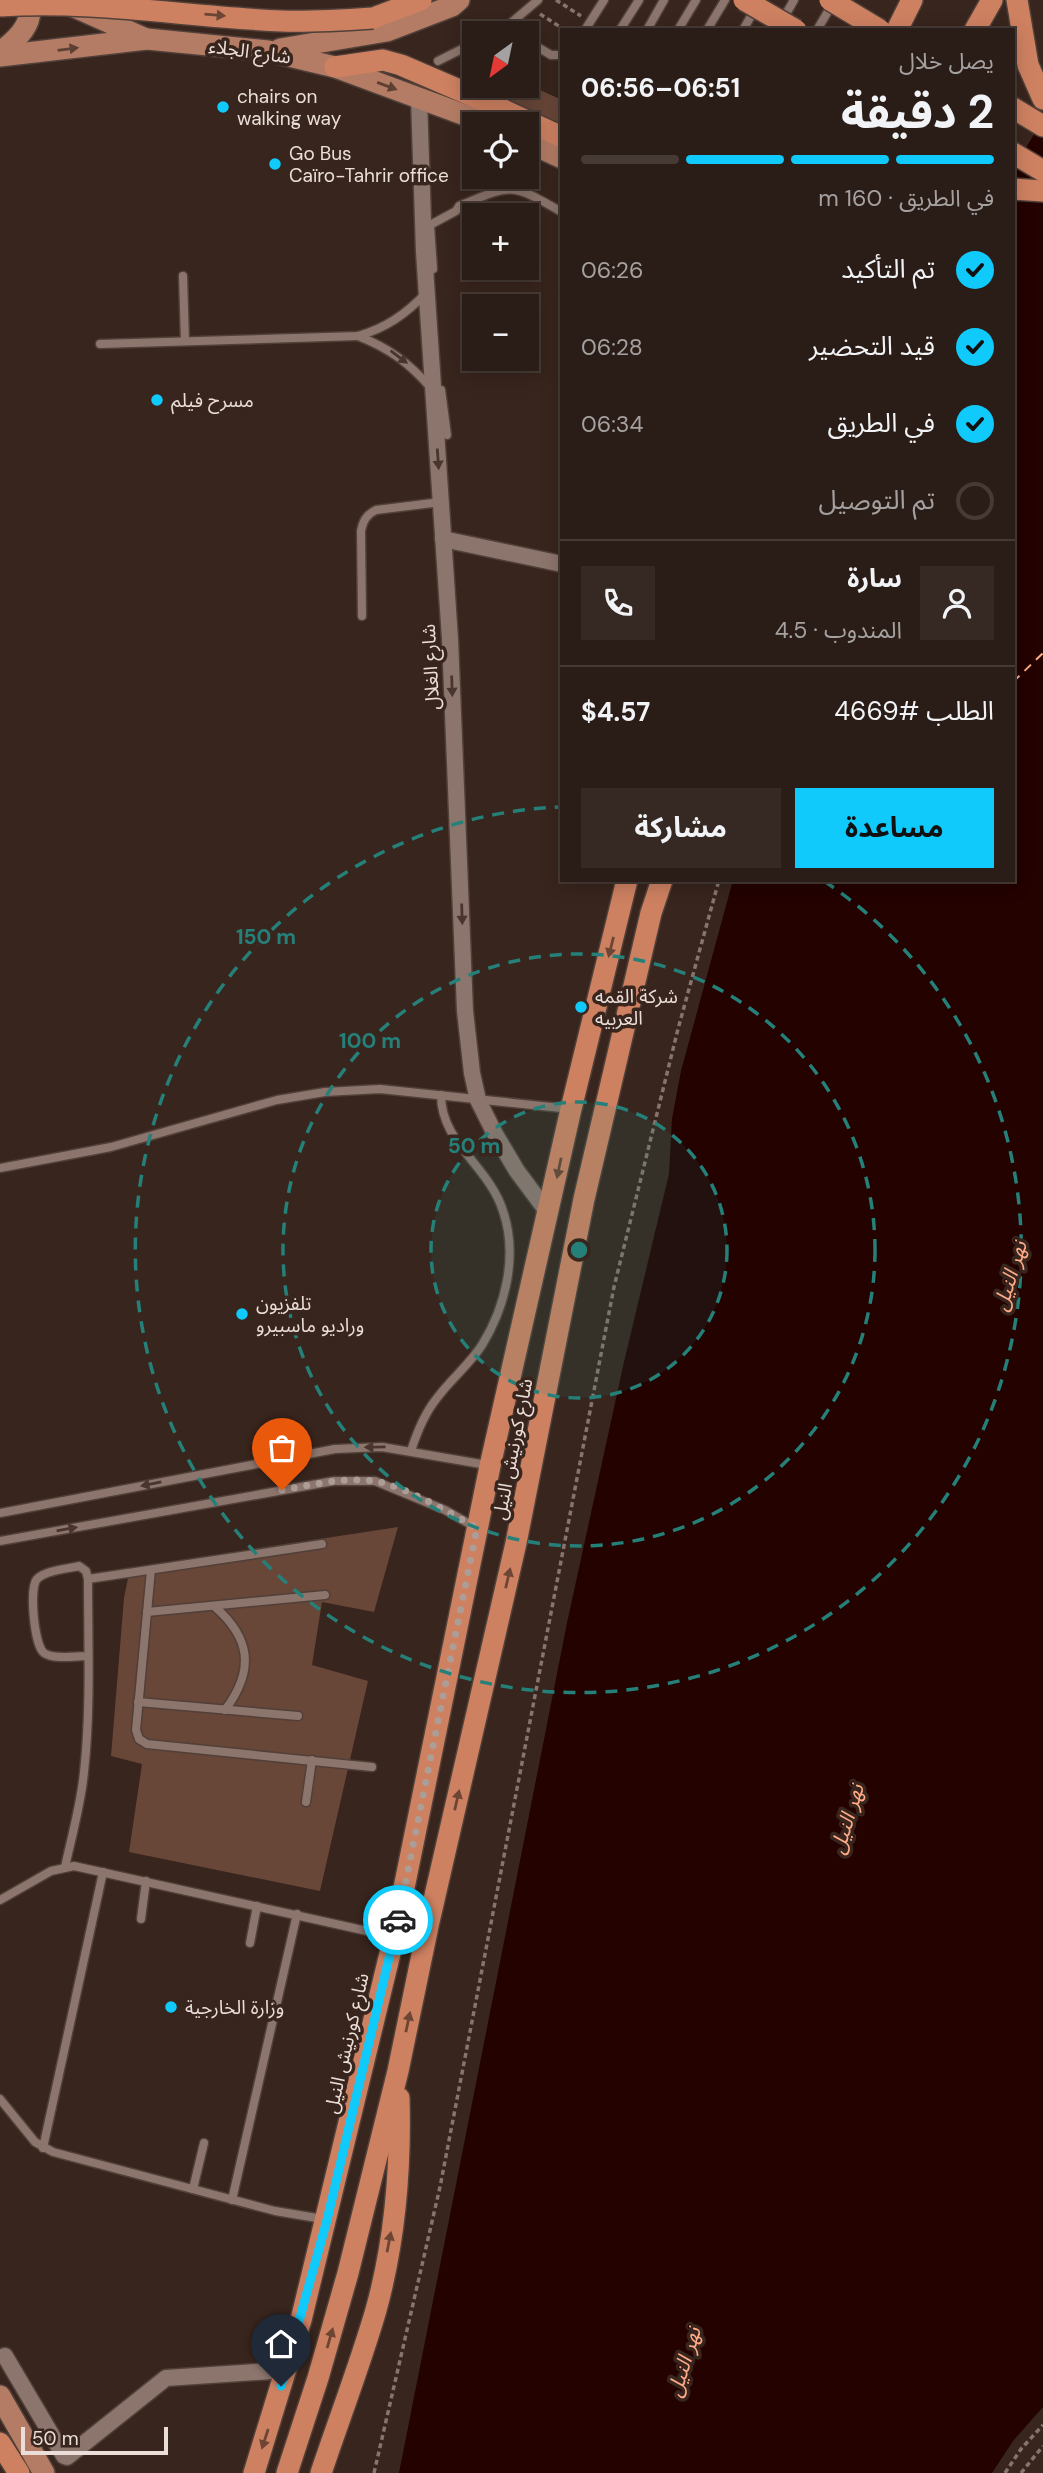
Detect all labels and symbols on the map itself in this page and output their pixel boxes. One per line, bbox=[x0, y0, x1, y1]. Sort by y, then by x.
one-way arrow bbox=[204, 10, 226, 21]
north arrow bbox=[462, 21, 539, 98]
street label: شارع الجلاء bbox=[207, 33, 293, 71]
one-way arrow bbox=[57, 43, 79, 54]
one-way arrow bbox=[377, 80, 398, 91]
place label: chairs on walking way bbox=[237, 84, 342, 131]
marker: chairs on walking way bbox=[215, 99, 231, 115]
place label: Go Bus Caïro-Tahrir office bbox=[289, 141, 449, 188]
marker: Go Bus Caïro-Tahrir office bbox=[267, 156, 283, 172]
one-way arrow bbox=[390, 350, 408, 365]
place label: مسرح فيلم bbox=[171, 388, 254, 415]
marker: مسرح فيلم bbox=[149, 392, 165, 408]
one-way arrow bbox=[433, 449, 444, 471]
street label: شارع الغلال bbox=[416, 623, 446, 711]
one-way arrow bbox=[447, 676, 458, 698]
one-way arrow bbox=[456, 903, 468, 925]
text: 150 m bbox=[236, 923, 296, 951]
one-way arrow bbox=[605, 936, 616, 958]
place label: شركة القمه العربيه bbox=[595, 984, 678, 1031]
marker: شركة القمه العربيه bbox=[573, 999, 589, 1015]
text: 100 m bbox=[339, 1027, 401, 1055]
text: 50 m bbox=[448, 1132, 500, 1160]
one-way arrow bbox=[553, 1157, 564, 1179]
water label: نهر النيل bbox=[986, 1236, 1034, 1314]
centre of rings bbox=[567, 1238, 591, 1262]
place label: تلفزيون وراديو ماسبيرو bbox=[256, 1291, 364, 1338]
marker: تلفزيون وراديو ماسبيرو bbox=[234, 1306, 250, 1322]
street label: شارع كورنيش النيل bbox=[487, 1376, 539, 1522]
pin bbox=[252, 1418, 312, 1490]
one-way arrow bbox=[364, 1442, 386, 1453]
one-way arrow bbox=[140, 1479, 162, 1490]
one-way arrow bbox=[56, 1523, 78, 1534]
one-way arrow bbox=[503, 1567, 514, 1589]
water label: نهر النيل bbox=[823, 1779, 871, 1857]
one-way arrow bbox=[452, 1789, 463, 1811]
courier bbox=[363, 1885, 433, 1955]
street label: شارع كورنيش النيل bbox=[318, 1970, 376, 2116]
place label: وزارة الخارجية bbox=[185, 1995, 284, 2020]
marker: وزارة الخارجية bbox=[163, 1999, 179, 2015]
one-way arrow bbox=[403, 2011, 414, 2033]
one-way arrow bbox=[384, 2231, 395, 2253]
pin bbox=[251, 2314, 311, 2386]
water label: نهر النيل bbox=[660, 2322, 708, 2400]
one-way arrow bbox=[325, 2327, 335, 2348]
scale bar bbox=[21, 2424, 168, 2456]
one-way arrow bbox=[259, 2429, 270, 2450]

